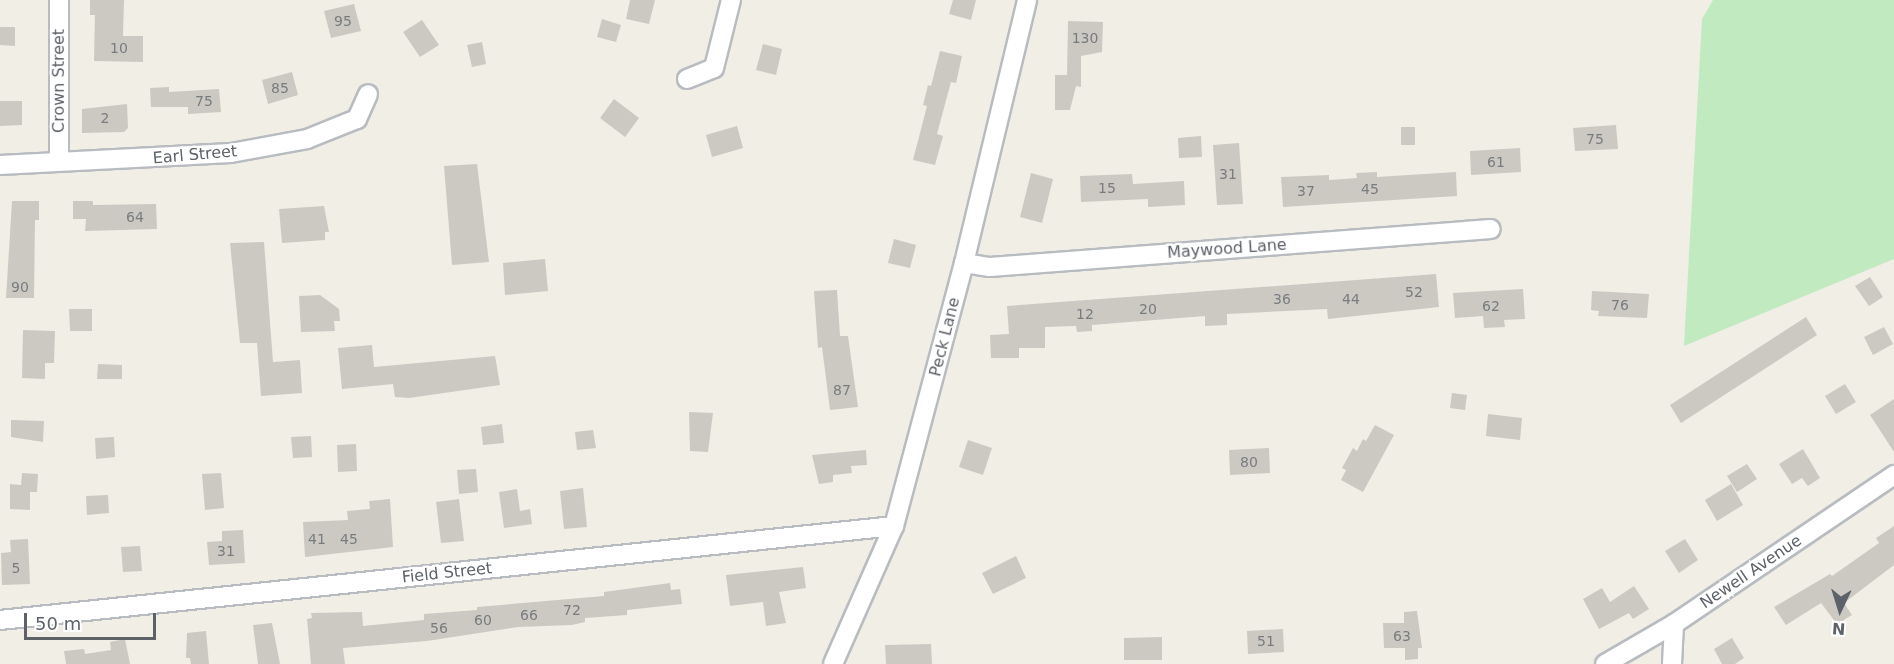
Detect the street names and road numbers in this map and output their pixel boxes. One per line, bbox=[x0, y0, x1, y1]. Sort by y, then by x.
street label: Crown Street bbox=[49, 29, 69, 133]
street label: Earl Street bbox=[152, 142, 238, 168]
street label: Maywood Lane bbox=[1167, 235, 1287, 263]
street label: Peck Lane bbox=[926, 295, 964, 379]
street label: Newell Avenue bbox=[1697, 531, 1805, 613]
street label: Field Street bbox=[401, 559, 493, 587]

